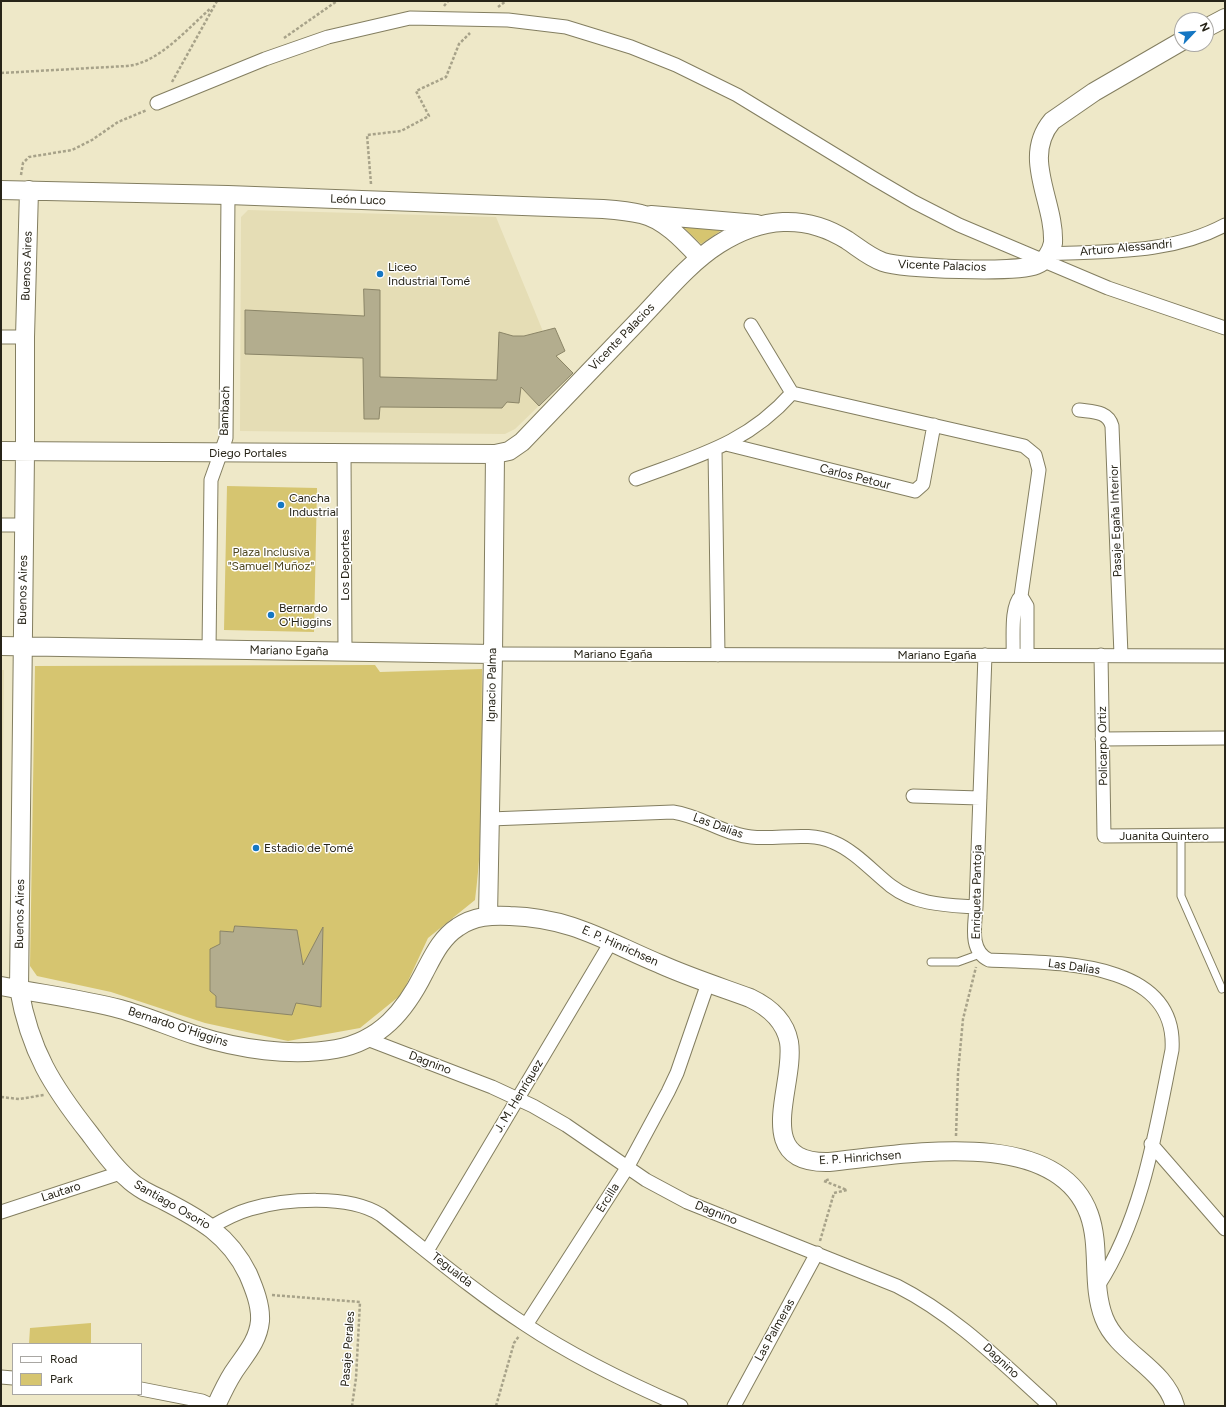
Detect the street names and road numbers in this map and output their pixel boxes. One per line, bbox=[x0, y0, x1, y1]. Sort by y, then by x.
street label: León Luco bbox=[330, 192, 386, 208]
street label: Buenos Aires bbox=[19, 231, 35, 301]
street label: Arturo Alessandri bbox=[1079, 237, 1173, 259]
street label: Vicente Palacios bbox=[898, 257, 986, 275]
street label: Vicente Palacios bbox=[586, 300, 658, 374]
street label: Bambach bbox=[217, 386, 233, 436]
street label: Diego Portales bbox=[209, 446, 287, 460]
street label: Carlos Petour bbox=[818, 461, 892, 493]
street label: Pasaje Egaña Interior bbox=[1107, 465, 1125, 577]
street label: Los Deportes bbox=[338, 529, 352, 601]
street label: Buenos Aires bbox=[15, 555, 31, 625]
street label: Mariano Egaña bbox=[249, 643, 329, 659]
street label: Mariano Egaña bbox=[574, 647, 652, 661]
street label: Ignacio Palma bbox=[484, 648, 500, 722]
street label: Mariano Egaña bbox=[898, 648, 976, 662]
street label: Policarpo Ortiz bbox=[1095, 706, 1111, 786]
street label: Las Dalias bbox=[691, 810, 745, 842]
street label: Juanita Quintero bbox=[1119, 829, 1209, 843]
street label: Enriqueta Pantoja bbox=[969, 844, 985, 940]
street label: Buenos Aires bbox=[12, 879, 28, 949]
street label: E. P. Hinrichsen bbox=[579, 923, 661, 969]
street label: Las Dalias bbox=[1047, 956, 1101, 978]
street label: Bernardo O'Higgins bbox=[126, 1004, 230, 1050]
street label: Dagnino bbox=[407, 1048, 453, 1078]
street label: J. M. Henríquez bbox=[492, 1057, 546, 1135]
street label: E. P. Hinrichsen bbox=[818, 1148, 902, 1168]
street label: Santiago Osorio bbox=[131, 1177, 213, 1233]
street label: Lautaro bbox=[39, 1179, 83, 1205]
street label: Ercilla bbox=[593, 1181, 623, 1215]
street label: Dagnino bbox=[693, 1198, 739, 1228]
street label: Tegualda bbox=[429, 1250, 475, 1290]
street label: Las Palmeras bbox=[752, 1296, 798, 1364]
street label: Pasaje Perales bbox=[338, 1311, 358, 1387]
street label: Dagnino bbox=[980, 1341, 1022, 1381]

